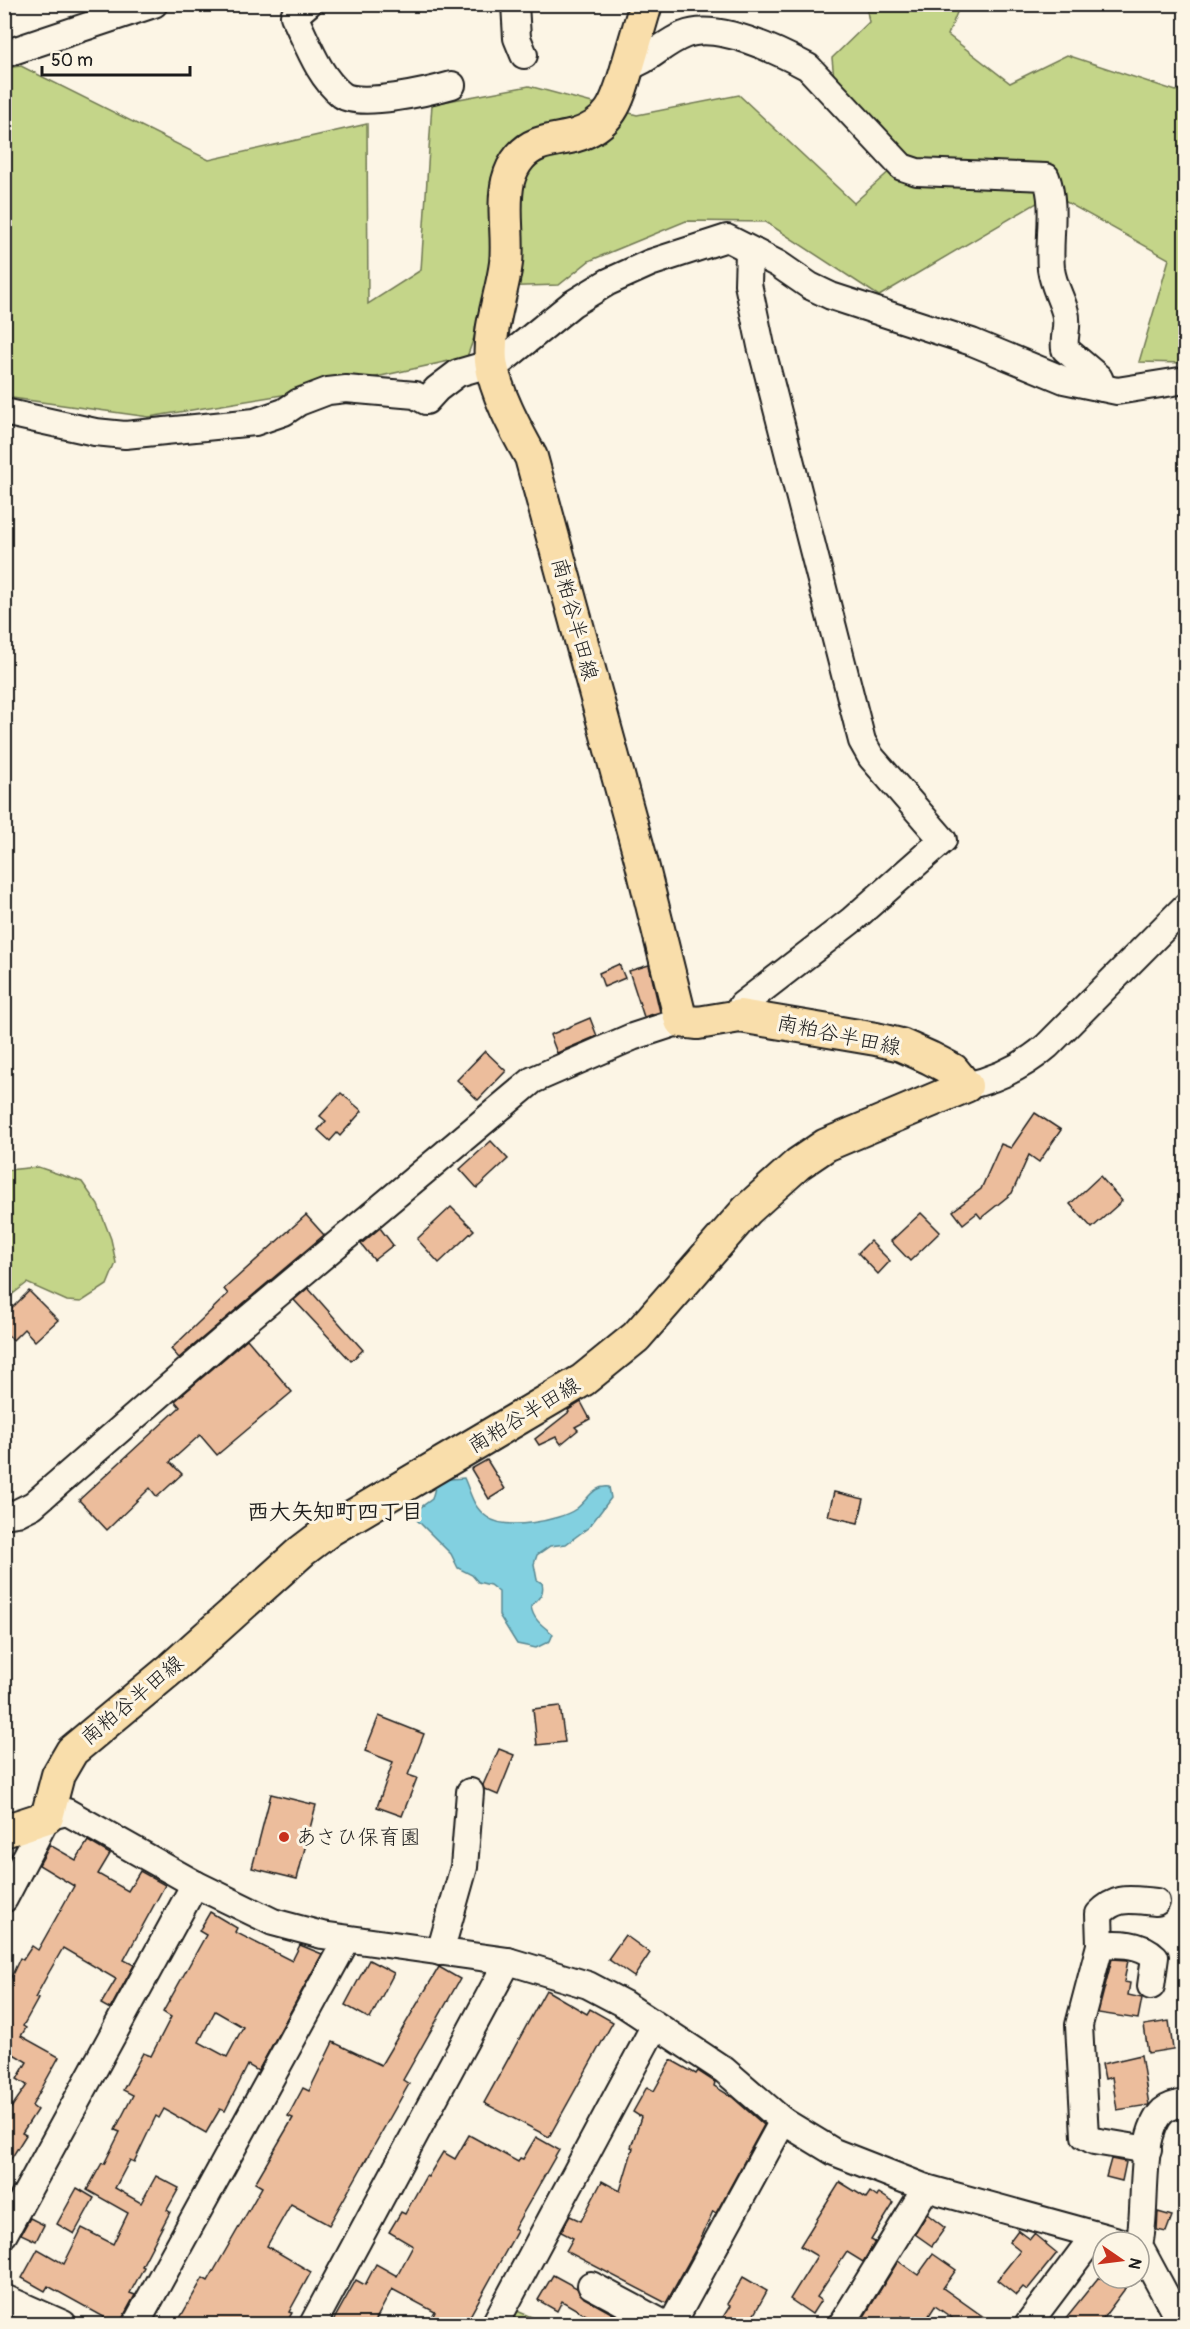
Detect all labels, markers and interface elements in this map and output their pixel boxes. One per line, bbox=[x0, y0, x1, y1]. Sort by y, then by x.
scale bar bbox=[42, 39, 190, 77]
text: 50 m bbox=[51, 49, 93, 72]
street label: 南粕谷半田線 bbox=[545, 555, 604, 683]
street label: 南粕谷半田線 bbox=[774, 1009, 903, 1062]
street label: 南粕谷半田線 bbox=[463, 1371, 585, 1459]
district label: 西大矢知町四丁目 bbox=[247, 1498, 423, 1526]
street label: 南粕谷半田線 bbox=[75, 1650, 189, 1751]
place label: あさひ保育園 bbox=[296, 1824, 421, 1851]
marker: あさひ保育園 bbox=[277, 1830, 291, 1844]
north arrow bbox=[1091, 2230, 1151, 2290]
text: N bbox=[1124, 2256, 1146, 2271]

